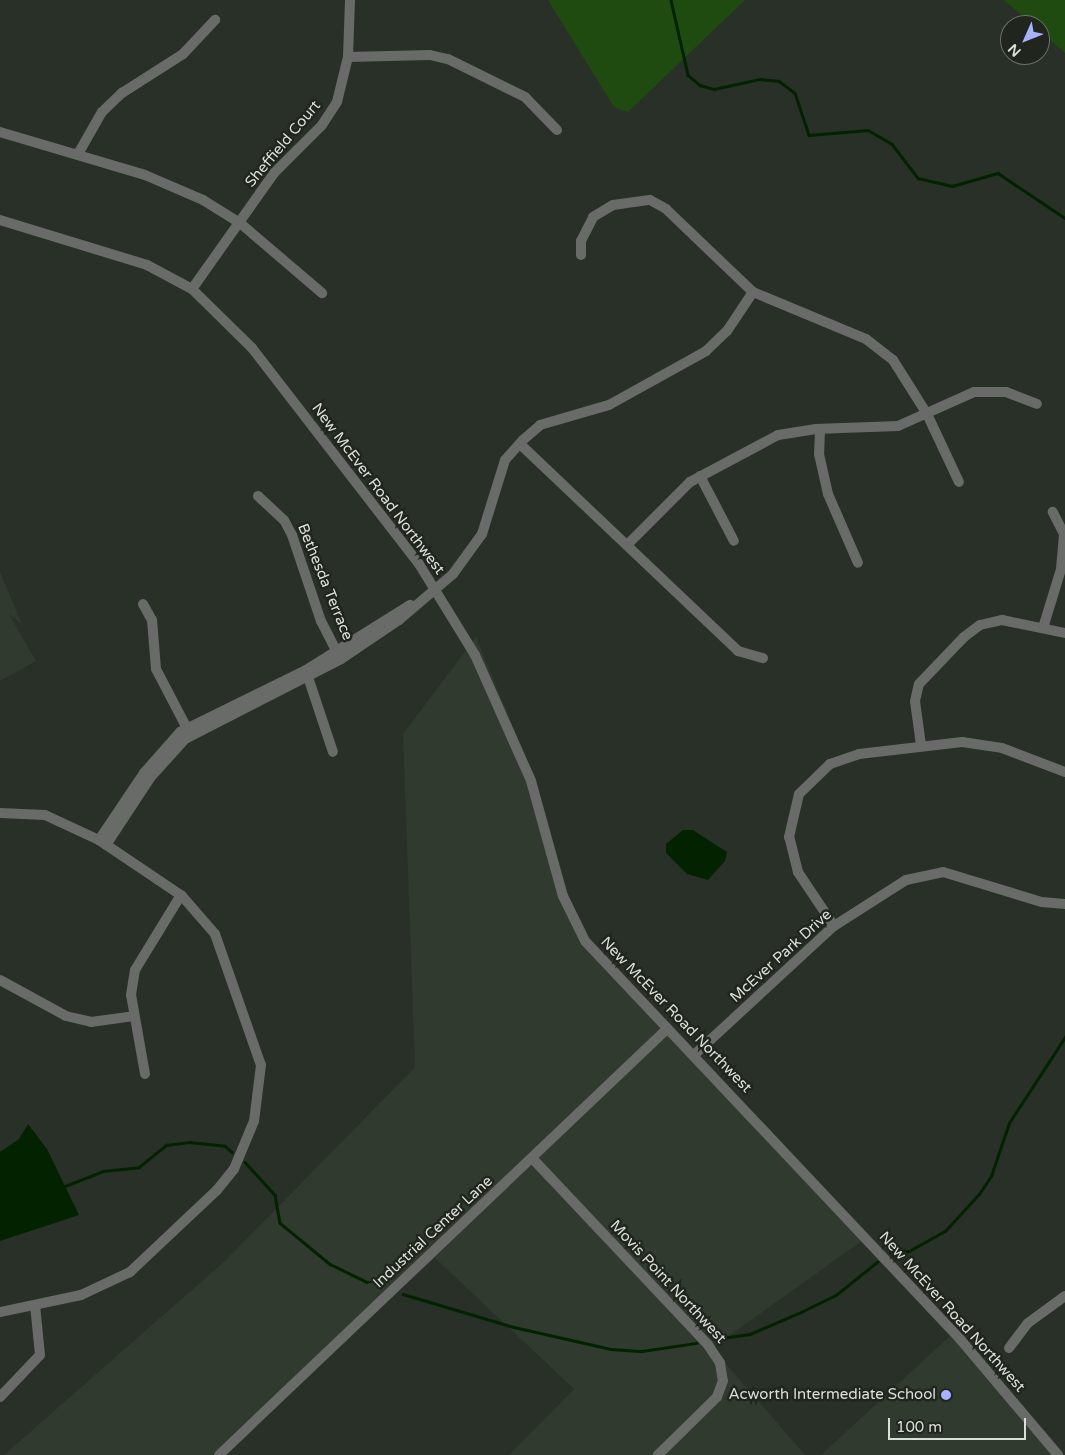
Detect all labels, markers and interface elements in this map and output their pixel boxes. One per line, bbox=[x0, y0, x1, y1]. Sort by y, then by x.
north arrow bbox=[1000, 15, 1050, 65]
text: N bbox=[1005, 40, 1025, 60]
street label: Sheffield Court bbox=[241, 97, 325, 191]
street label: New McEver Road Northwest bbox=[308, 400, 448, 578]
street label: Bethesda Terrace bbox=[293, 521, 357, 643]
street label: McEver Park Drive bbox=[726, 906, 836, 1006]
street label: New McEver Road Northwest bbox=[597, 933, 755, 1097]
street label: Industrial Center Lane bbox=[370, 1172, 496, 1292]
street label: Movis Point Northwest bbox=[606, 1217, 730, 1347]
street label: New McEver Road Northwest bbox=[875, 1228, 1029, 1396]
place label: Acworth Intermediate School bbox=[729, 1386, 936, 1404]
marker: Acworth Intermediate School bbox=[940, 1389, 952, 1401]
scale bar bbox=[890, 1408, 1028, 1440]
text: 100 m bbox=[896, 1418, 942, 1436]

